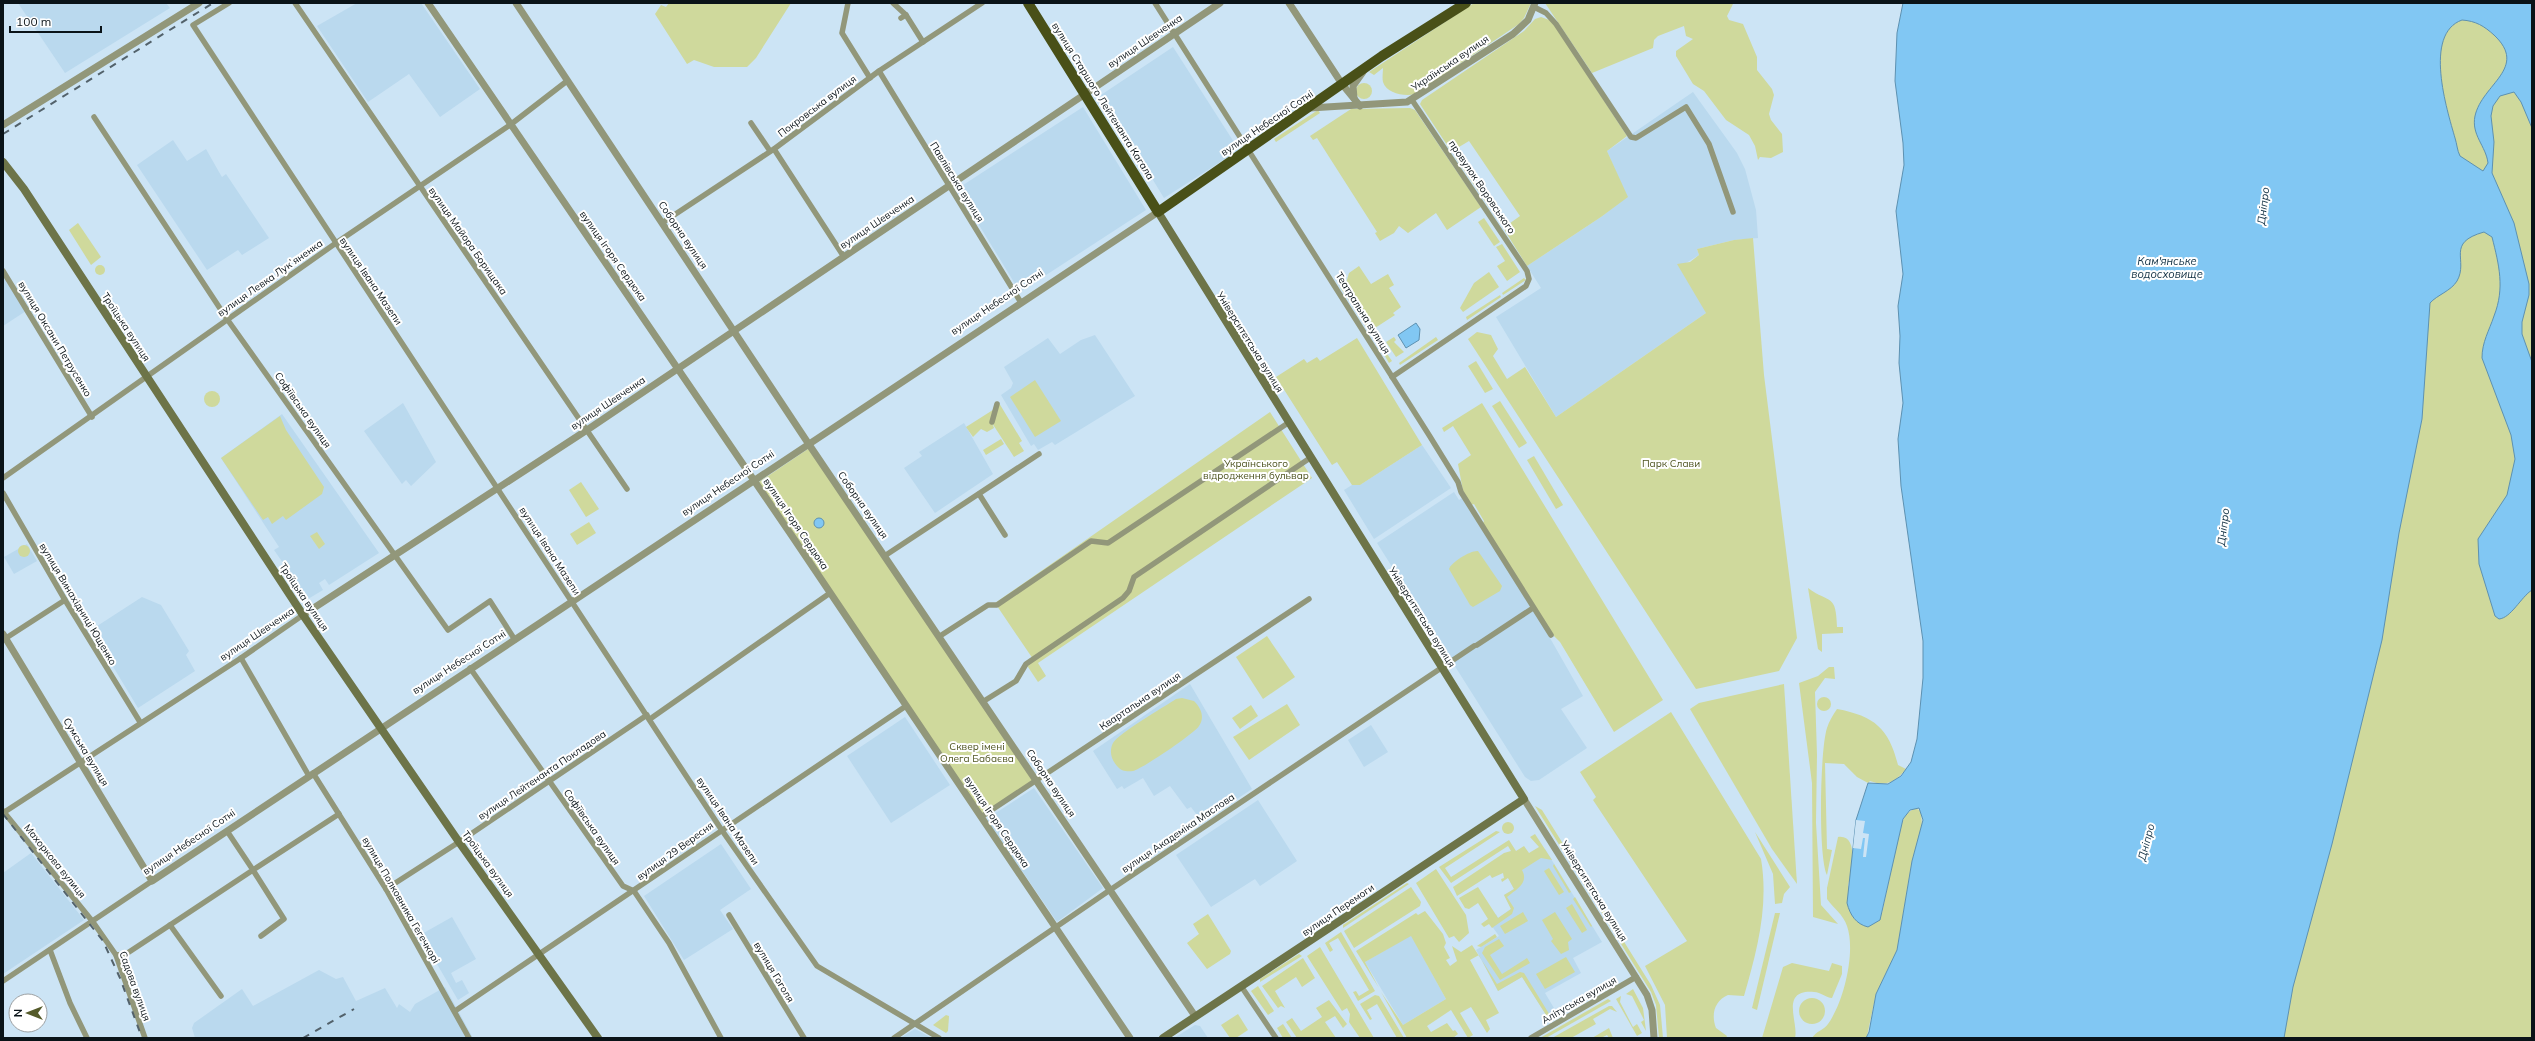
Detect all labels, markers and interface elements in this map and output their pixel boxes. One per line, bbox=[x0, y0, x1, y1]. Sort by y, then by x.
scale bar bbox=[10, 8, 101, 34]
street label: вулиця Шевченка bbox=[1105, 11, 1185, 71]
text: 100 m bbox=[16, 14, 51, 29]
street label: вулиця Старшого Лейтенанта Кагала bbox=[1049, 20, 1157, 182]
street label: Українська вулиця bbox=[1408, 32, 1491, 94]
street label: Покровська вулиця bbox=[775, 72, 859, 140]
street label: вулиця Небесної Сотні bbox=[1218, 87, 1316, 159]
street label: провулок Воровського bbox=[1446, 138, 1518, 237]
street label: Павлівська вулиця bbox=[927, 140, 987, 224]
street label: вулиця Майора Борищака bbox=[426, 185, 510, 297]
water label: Дніпро bbox=[2254, 186, 2272, 227]
street label: вулиця Шевченка bbox=[837, 192, 917, 252]
street label: Соборна вулиця bbox=[655, 199, 711, 271]
street label: вулиця Ігоря Сердюка bbox=[577, 208, 649, 304]
street label: вулиця Івана Мазепи bbox=[337, 235, 405, 327]
street label: вулиця Левка Лукʼяненка bbox=[215, 237, 325, 319]
water label: Кам'янське водосховище bbox=[2131, 254, 2203, 281]
street label: вулиця Небесної Сотні bbox=[948, 266, 1046, 338]
street label: Театральна вулиця bbox=[1333, 270, 1393, 356]
street label: вулиця Оксани Петрусенко bbox=[15, 279, 95, 399]
street label: Університетська вулиця bbox=[1213, 288, 1286, 395]
street label: Троїцька вулиця bbox=[99, 290, 153, 364]
street label: Софіївська вулиця bbox=[272, 369, 334, 451]
street label: вулиця Шевченка bbox=[568, 373, 648, 433]
street label: вулиця Небесної Сотні bbox=[679, 447, 777, 519]
park label: Українського відродження бульвар bbox=[1203, 457, 1309, 482]
park label: Парк Слави bbox=[1642, 457, 1700, 470]
street label: Соборна вулиця bbox=[835, 469, 891, 541]
street label: вулиця Ігоря Сердюка bbox=[761, 476, 831, 572]
street label: вулиця Івана Мазепи bbox=[517, 504, 583, 598]
water label: Дніпро bbox=[2214, 507, 2232, 548]
street label: вулиця Винахідниці Ющенко bbox=[36, 541, 120, 668]
street label: Троїцька вулиця bbox=[276, 560, 332, 634]
street label: Університетська вулиця bbox=[1385, 563, 1458, 670]
street label: вулиця Шевченка bbox=[217, 604, 297, 664]
street label: вулиця Небесної Сотні bbox=[410, 627, 508, 697]
street label: Квартальна вулиця bbox=[1097, 669, 1183, 733]
street label: Сумська вулиця bbox=[60, 715, 112, 789]
street label: вулиця Лейтенанта Покладова bbox=[476, 727, 608, 823]
park label: Сквер імені Олега Бабаєва bbox=[940, 740, 1014, 765]
street label: Соборна вулиця bbox=[1023, 747, 1079, 819]
street label: вулиця Ігоря Сердюка bbox=[962, 774, 1032, 870]
street label: вулиця Івана Мазепи bbox=[694, 775, 762, 867]
street label: Софіївська вулиця bbox=[561, 786, 623, 868]
street label: вулиця Академіка Маслова bbox=[1119, 790, 1237, 876]
street label: вулиця Небесної Сотні bbox=[140, 806, 238, 878]
street label: вулиця 29 Вересня bbox=[634, 819, 716, 883]
street label: Махоркова вулиця bbox=[21, 821, 89, 901]
water label: Дніпро bbox=[2134, 822, 2158, 863]
street label: Троїцька вулиця bbox=[459, 828, 517, 900]
street label: вулиця Полковника Гегечкорі bbox=[359, 834, 443, 966]
street label: Університетська вулиця bbox=[1557, 837, 1630, 944]
street label: вулиця Перемоги bbox=[1299, 881, 1377, 939]
street label: вулиця Гоголя bbox=[751, 939, 797, 1005]
street label: Садова вулиця bbox=[116, 949, 154, 1023]
street label: Алітуська вулиця bbox=[1539, 973, 1619, 1027]
north arrow bbox=[8, 993, 48, 1033]
text: N bbox=[11, 1009, 25, 1017]

